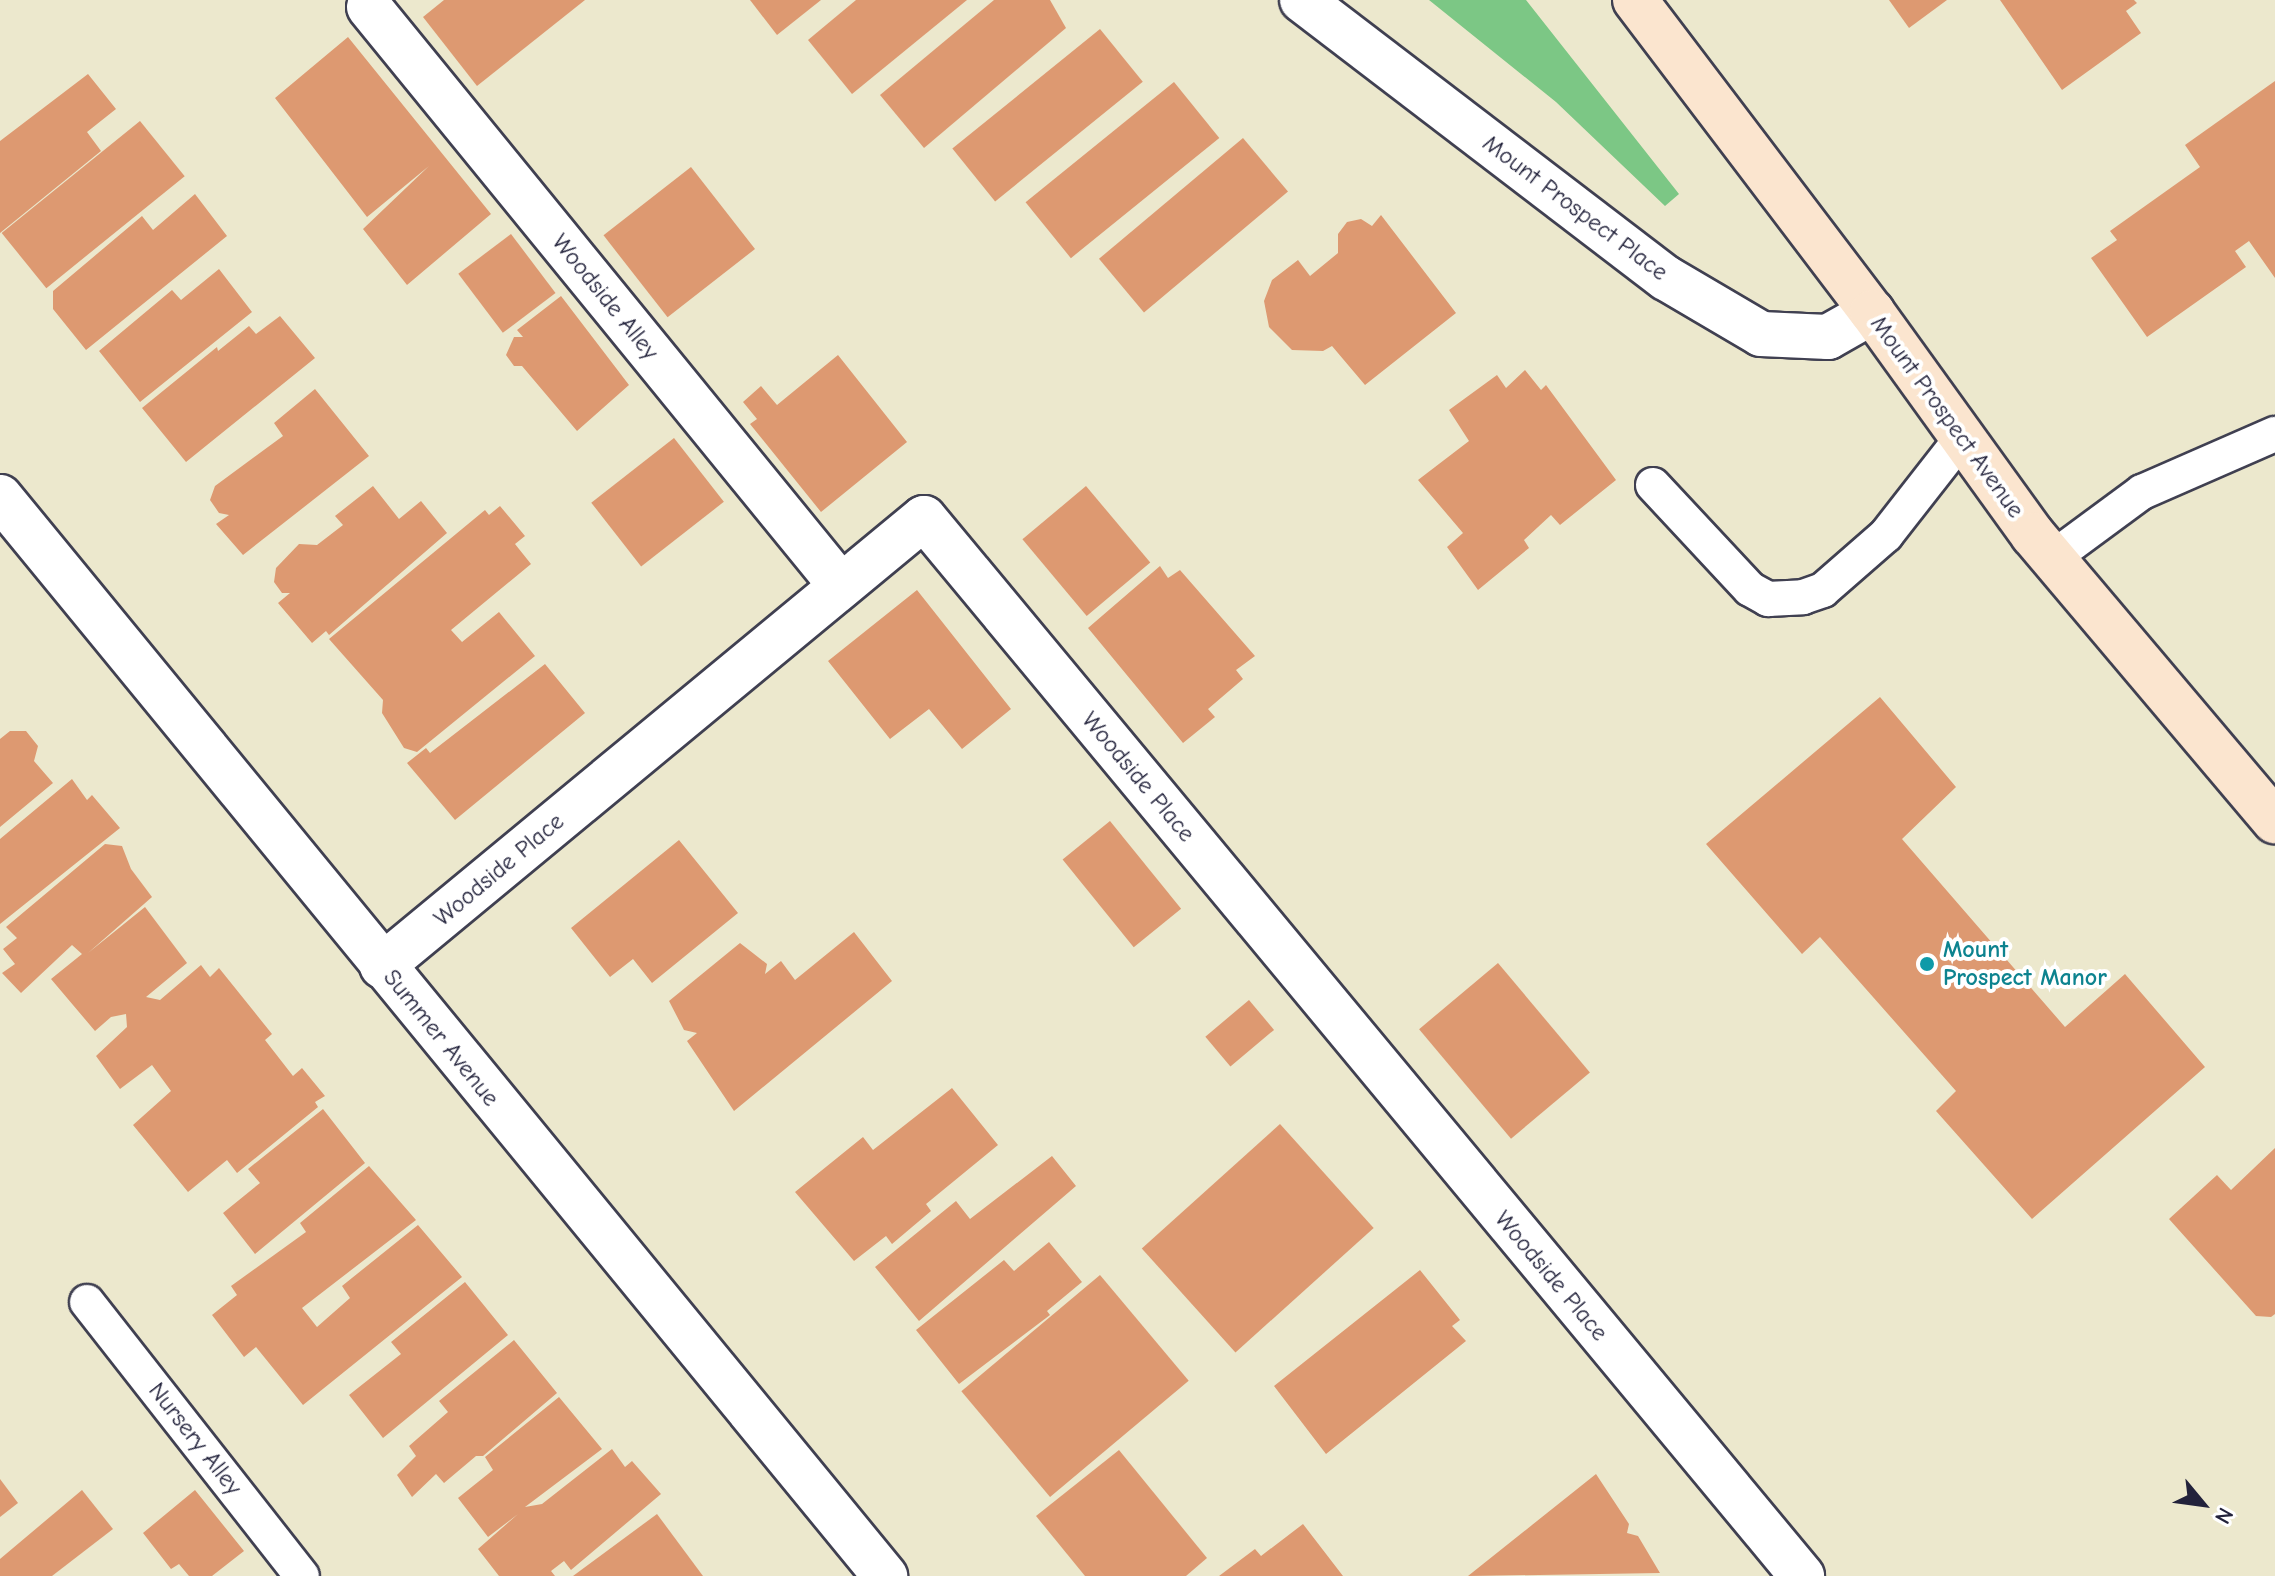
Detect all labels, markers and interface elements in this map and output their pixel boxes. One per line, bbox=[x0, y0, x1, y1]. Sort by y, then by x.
street label: Mount Prospect Place bbox=[1477, 129, 1673, 287]
street label: Woodside Alley bbox=[546, 228, 664, 366]
street label: Mount Prospect Avenue bbox=[1864, 310, 2030, 524]
street label: Woodside Place bbox=[1075, 706, 1201, 848]
street label: Woodside Place bbox=[428, 807, 570, 933]
place label: Mount Prospect Manor bbox=[1943, 936, 2107, 992]
marker: Mount Prospect Manor bbox=[1918, 955, 1936, 973]
street label: Summer Avenue bbox=[377, 964, 505, 1112]
street label: Woodside Place bbox=[1488, 1205, 1614, 1347]
street label: Nursery Alley bbox=[142, 1377, 248, 1501]
north arrow bbox=[2163, 1464, 2243, 1544]
text: N bbox=[2209, 1503, 2239, 1528]

